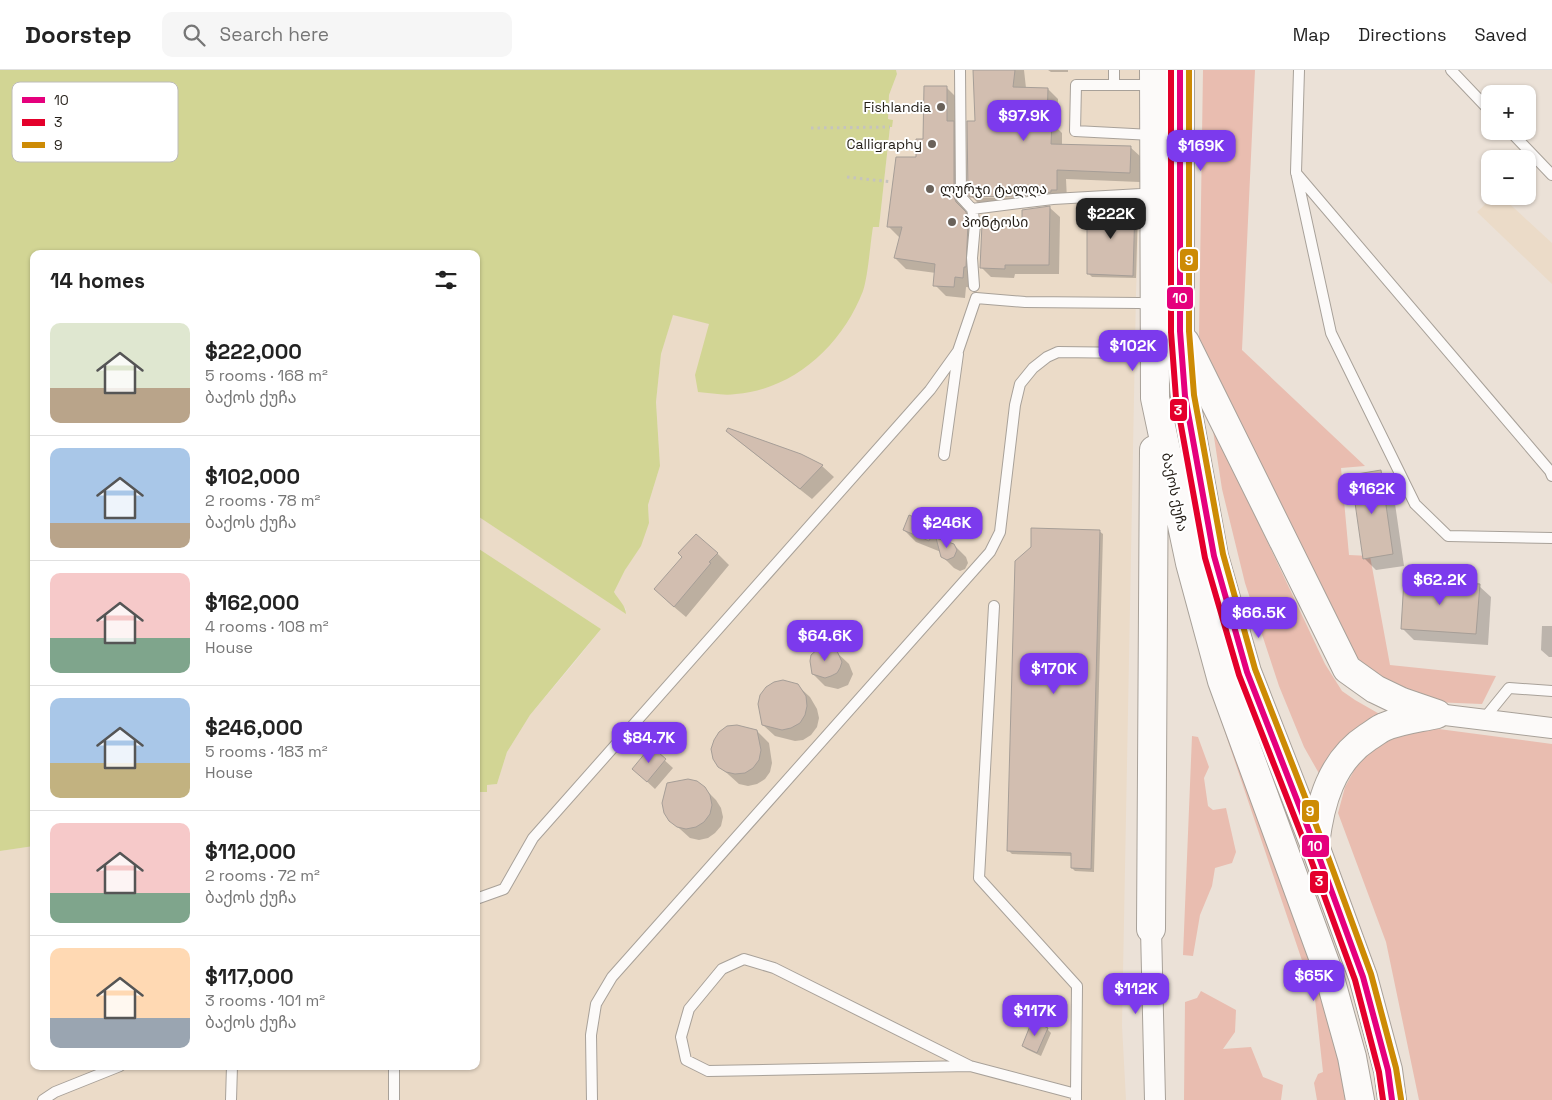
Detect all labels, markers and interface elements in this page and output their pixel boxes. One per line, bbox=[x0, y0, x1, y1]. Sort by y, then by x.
search box bbox=[162, 12, 512, 57]
text: Doorstep bbox=[25, 19, 132, 50]
icon: search bbox=[180, 21, 208, 49]
text: Search here bbox=[220, 22, 329, 47]
text: Map bbox=[1293, 23, 1330, 46]
text: Directions bbox=[1358, 23, 1447, 46]
text: Saved bbox=[1475, 23, 1527, 46]
legend bbox=[12, 82, 178, 162]
map controls bbox=[1481, 85, 1536, 205]
button: + bbox=[1481, 85, 1536, 140]
text: 10 bbox=[54, 91, 69, 109]
place label: Fishlandia bbox=[863, 98, 931, 116]
pin: $97.9K bbox=[983, 100, 1065, 142]
marker: Fishlandia bbox=[935, 101, 947, 113]
text: $97.9K bbox=[998, 105, 1050, 126]
text: 3 bbox=[54, 113, 62, 131]
pin: $169K bbox=[1166, 129, 1236, 172]
place label: Calligraphy bbox=[847, 135, 922, 153]
text: $169K bbox=[1178, 135, 1224, 156]
text: 9 bbox=[54, 136, 63, 154]
marker: Calligraphy bbox=[926, 138, 938, 150]
button: − bbox=[1481, 150, 1536, 205]
place label: ლურჯი ტალღა bbox=[940, 180, 1047, 198]
marker: ლურჯი ტალღა bbox=[924, 183, 936, 195]
pin: $222K bbox=[1076, 198, 1146, 240]
text: $222K bbox=[1087, 203, 1135, 224]
place label: პონტოსი bbox=[962, 213, 1028, 231]
marker: პონტოსი bbox=[946, 216, 958, 228]
line badge: 9 bbox=[1179, 248, 1199, 272]
text: 9 bbox=[1185, 251, 1193, 269]
icon: filters bbox=[432, 266, 460, 294]
text: 14 homes bbox=[50, 267, 145, 294]
line badge: 10 bbox=[1166, 286, 1194, 310]
text: 10 bbox=[1172, 289, 1188, 307]
pin: $102K bbox=[1098, 330, 1168, 372]
text: $102K bbox=[1110, 335, 1156, 356]
text: $222,000 bbox=[205, 338, 302, 365]
icon: home bbox=[90, 343, 150, 403]
text: 5 rooms · 168 m² bbox=[205, 365, 328, 386]
text: ბაქოს ქუჩა bbox=[205, 387, 297, 408]
line badge: 3 bbox=[1169, 398, 1188, 422]
text: 3 bbox=[1174, 401, 1182, 419]
street label: ბაქოს ქუჩა bbox=[1158, 451, 1192, 533]
text: $102,000 bbox=[205, 463, 300, 490]
icon: home bbox=[90, 468, 150, 528]
pin: $162K bbox=[1337, 472, 1407, 515]
text: $162K bbox=[1349, 478, 1395, 499]
text: 2 rooms · 78 m² bbox=[205, 490, 320, 511]
pin: $246K bbox=[912, 506, 982, 549]
text: ბაქოს ქუჩა bbox=[205, 512, 297, 533]
text: $246K bbox=[922, 512, 972, 533]
pin: $62.2K bbox=[1399, 564, 1481, 606]
text: $62.2K bbox=[1413, 569, 1467, 590]
text: $162,000 bbox=[205, 589, 299, 616]
icon: home bbox=[90, 593, 150, 653]
pin: $66.5K bbox=[1218, 596, 1300, 639]
text: $66.5K bbox=[1232, 602, 1286, 623]
text: 4 rooms · 108 m² bbox=[205, 616, 329, 637]
pin: $64.6K bbox=[784, 620, 866, 662]
text: $64.6K bbox=[798, 625, 852, 646]
text: House bbox=[205, 637, 253, 658]
pin: $170K bbox=[1019, 652, 1089, 695]
text: $170K bbox=[1031, 658, 1077, 679]
text: $246,000 bbox=[205, 714, 303, 741]
icon: home bbox=[90, 718, 150, 778]
pin: $84.7K bbox=[608, 722, 690, 764]
text: $84.7K bbox=[623, 727, 675, 748]
text: 5 rooms · 183 m² bbox=[205, 741, 328, 762]
text: House bbox=[205, 762, 253, 783]
line badge: 9 bbox=[1301, 799, 1320, 823]
text: 9 bbox=[1306, 802, 1314, 820]
line badge: 10 bbox=[1301, 834, 1330, 858]
text: 10 bbox=[1307, 837, 1323, 855]
text: $112,000 bbox=[205, 838, 296, 865]
icon: home bbox=[90, 843, 150, 903]
text: 2 rooms · 72 m² bbox=[205, 865, 320, 886]
line badge: 3 bbox=[1309, 870, 1329, 894]
text: 3 bbox=[1315, 872, 1323, 890]
text: ბაქოს ქუჩა bbox=[205, 887, 297, 908]
pin: $65K bbox=[1284, 960, 1344, 1002]
text: $117,000 bbox=[205, 963, 294, 990]
text: $65K bbox=[1294, 965, 1334, 986]
icon: home bbox=[90, 968, 150, 1028]
pin: $112K bbox=[1101, 972, 1171, 1015]
text: $112K bbox=[1114, 978, 1158, 999]
text: 3 rooms · 101 m² bbox=[205, 990, 325, 1011]
pin: $117K bbox=[1000, 994, 1070, 1037]
text: $117K bbox=[1013, 1000, 1057, 1021]
text: ბაქოს ქუჩა bbox=[205, 1012, 297, 1033]

